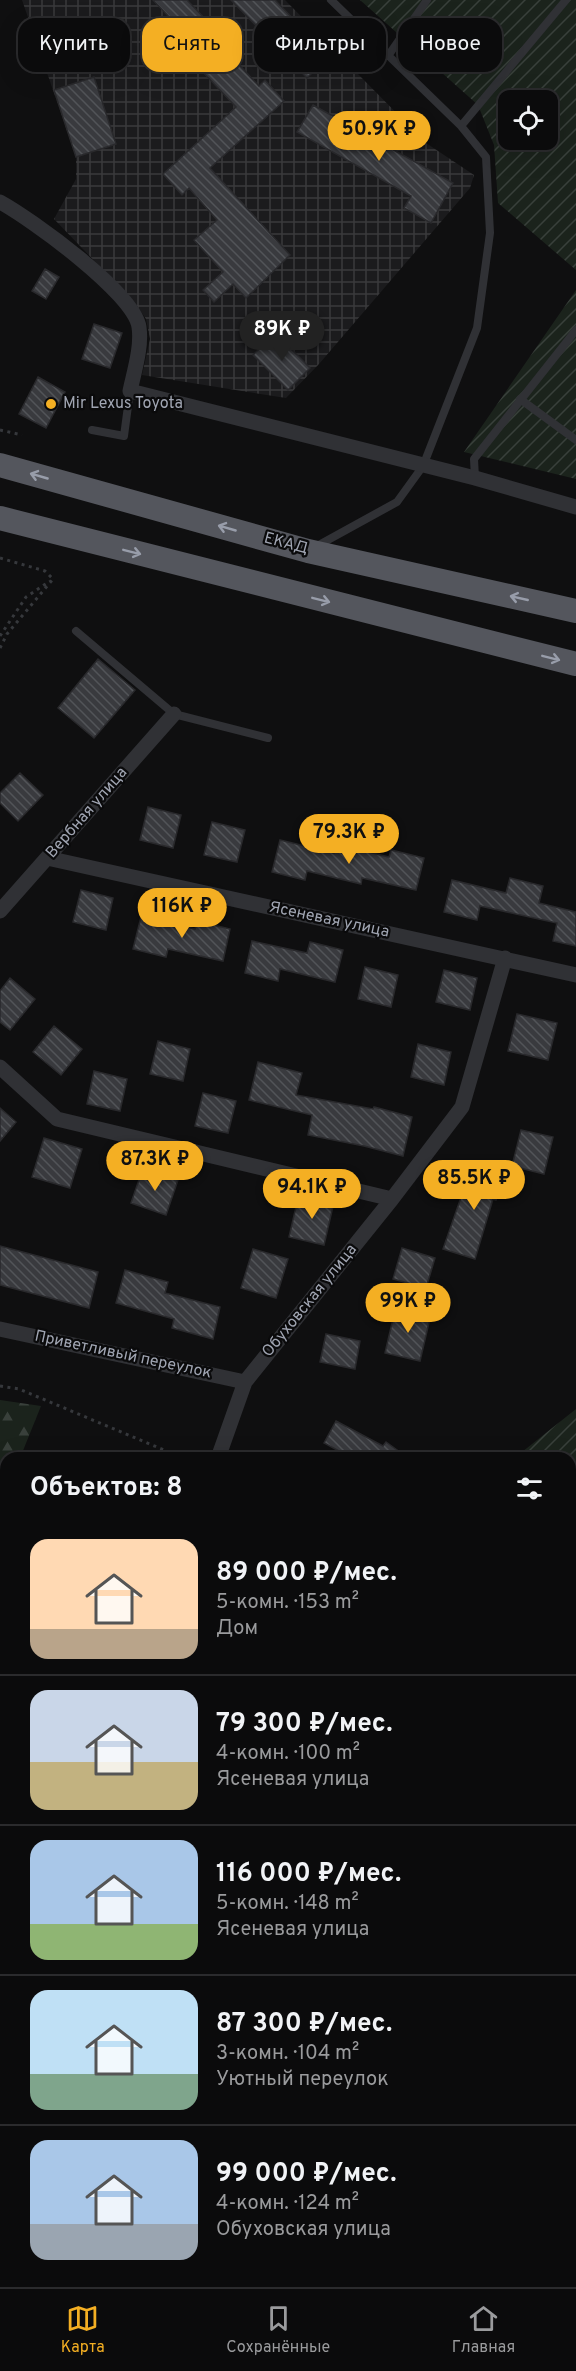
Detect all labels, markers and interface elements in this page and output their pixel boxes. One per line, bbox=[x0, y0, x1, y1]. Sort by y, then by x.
chip: Купить bbox=[18, 18, 130, 72]
chip: Снять bbox=[142, 18, 242, 72]
chip: Фильтры bbox=[254, 18, 386, 72]
chip: Новое bbox=[398, 18, 502, 72]
map controls bbox=[498, 90, 558, 150]
button: locate bbox=[498, 90, 558, 150]
pin: 50.9K ₽ bbox=[324, 111, 434, 162]
text: 50.9K ₽ bbox=[342, 117, 416, 143]
pin: 89K ₽ bbox=[240, 311, 324, 362]
text: 89K ₽ bbox=[253, 317, 311, 343]
place label: Mir Lexus Toyota bbox=[63, 394, 183, 414]
marker: Mir Lexus Toyota bbox=[44, 397, 58, 411]
one-way arrow bbox=[30, 470, 49, 481]
one-way arrow bbox=[218, 522, 237, 533]
street label: ЕКАД bbox=[262, 529, 310, 559]
one-way arrow bbox=[122, 547, 141, 559]
one-way arrow bbox=[510, 592, 529, 603]
one-way arrow bbox=[311, 594, 330, 606]
one-way arrow bbox=[541, 652, 560, 664]
street label: Вербная улица bbox=[42, 763, 132, 863]
pin: 79.3K ₽ bbox=[294, 814, 404, 865]
text: 79.3K ₽ bbox=[313, 820, 385, 846]
pin: 116K ₽ bbox=[133, 888, 231, 939]
text: 116K ₽ bbox=[152, 894, 212, 920]
street label: Ясеневая улица bbox=[267, 897, 391, 943]
pin: 87.3K ₽ bbox=[100, 1141, 210, 1192]
text: 87.3K ₽ bbox=[120, 1147, 190, 1173]
pin: 85.5K ₽ bbox=[419, 1160, 529, 1211]
text: 85.5K ₽ bbox=[437, 1166, 511, 1192]
pin: 94.1K ₽ bbox=[257, 1169, 367, 1220]
text: 94.1K ₽ bbox=[277, 1175, 347, 1201]
street label: Обуховская улица bbox=[258, 1240, 362, 1362]
pin: 99K ₽ bbox=[366, 1283, 450, 1334]
text: 99K ₽ bbox=[380, 1289, 436, 1315]
street label: Приветливый переулок bbox=[33, 1326, 213, 1384]
text: Объектов: 8 bbox=[30, 1472, 183, 1505]
icon: filters bbox=[513, 1472, 546, 1505]
text: 89 000 ₽/мес. bbox=[216, 1557, 397, 1590]
icon: home bbox=[78, 1563, 150, 1635]
text: 5-комн. · 153 m² bbox=[216, 1590, 359, 1616]
text: Дом bbox=[216, 1616, 258, 1642]
text: 79 300 ₽/мес. bbox=[216, 1708, 393, 1741]
icon: home bbox=[78, 1714, 150, 1786]
text: 4-комн. · 100 m² bbox=[216, 1741, 360, 1767]
text: Ясеневая улица bbox=[216, 1767, 369, 1793]
text: 116 000 ₽/мес. bbox=[216, 1858, 401, 1891]
icon: home bbox=[78, 1864, 150, 1936]
text: 5-комн. · 148 m² bbox=[216, 1891, 359, 1917]
text: Ясеневая улица bbox=[216, 1917, 369, 1943]
text: 87 300 ₽/мес. bbox=[216, 2008, 392, 2041]
icon: home bbox=[78, 2014, 150, 2086]
text: 3-комн. · 104 m² bbox=[216, 2041, 359, 2067]
text: Уютный переулок bbox=[216, 2067, 389, 2093]
text: 99 000 ₽/мес. bbox=[216, 2158, 397, 2191]
icon: home bbox=[78, 2164, 150, 2236]
text: 4-комн. · 124 m² bbox=[216, 2191, 359, 2217]
text: Обуховская улица bbox=[216, 2217, 391, 2243]
tab: Карта bbox=[61, 2302, 105, 2358]
tab: Сохранённые bbox=[226, 2302, 330, 2358]
tab: Главная bbox=[452, 2302, 515, 2358]

